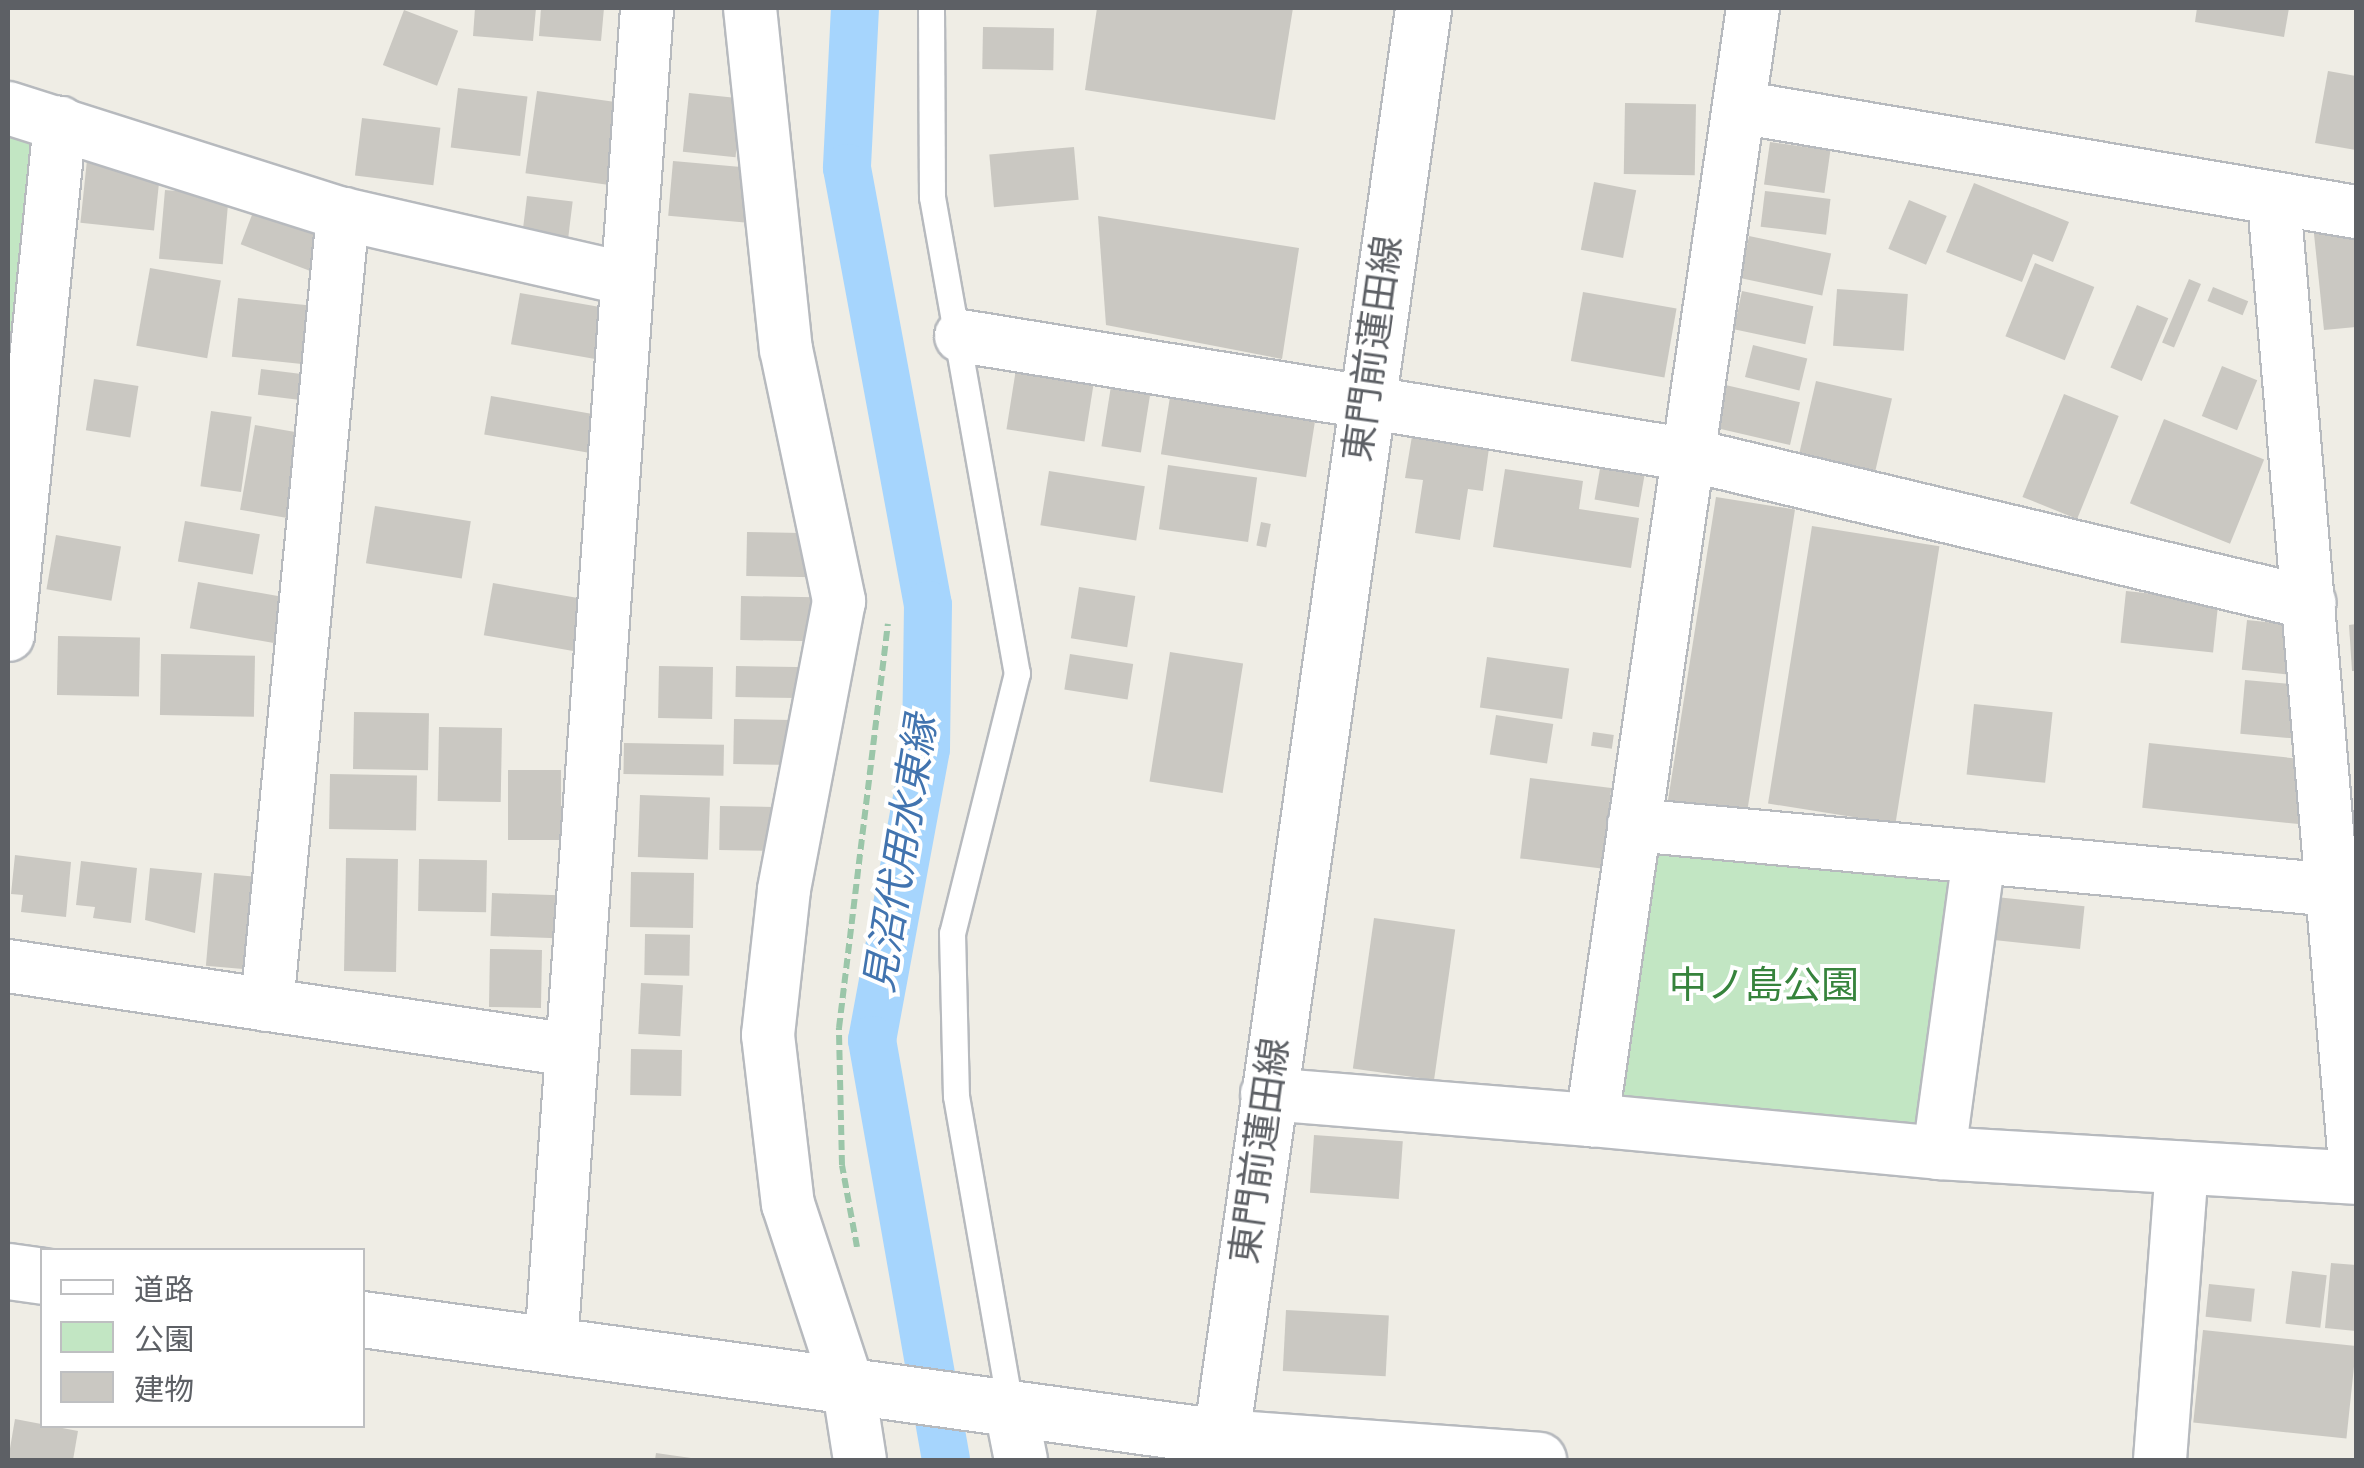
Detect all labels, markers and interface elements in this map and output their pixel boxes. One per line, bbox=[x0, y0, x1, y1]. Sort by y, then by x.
street label: 東門前蓮田線 bbox=[1335, 233, 1411, 465]
water label: 見沼代用水東縁 bbox=[855, 712, 947, 996]
park label: 中ノ島公園 bbox=[1669, 963, 1859, 1009]
street label: 東門前蓮田線 bbox=[1222, 1035, 1298, 1267]
legend bbox=[40, 1248, 365, 1428]
text: 道路 bbox=[134, 1272, 194, 1309]
text: 公園 bbox=[134, 1322, 194, 1359]
text: 建物 bbox=[134, 1372, 194, 1409]

